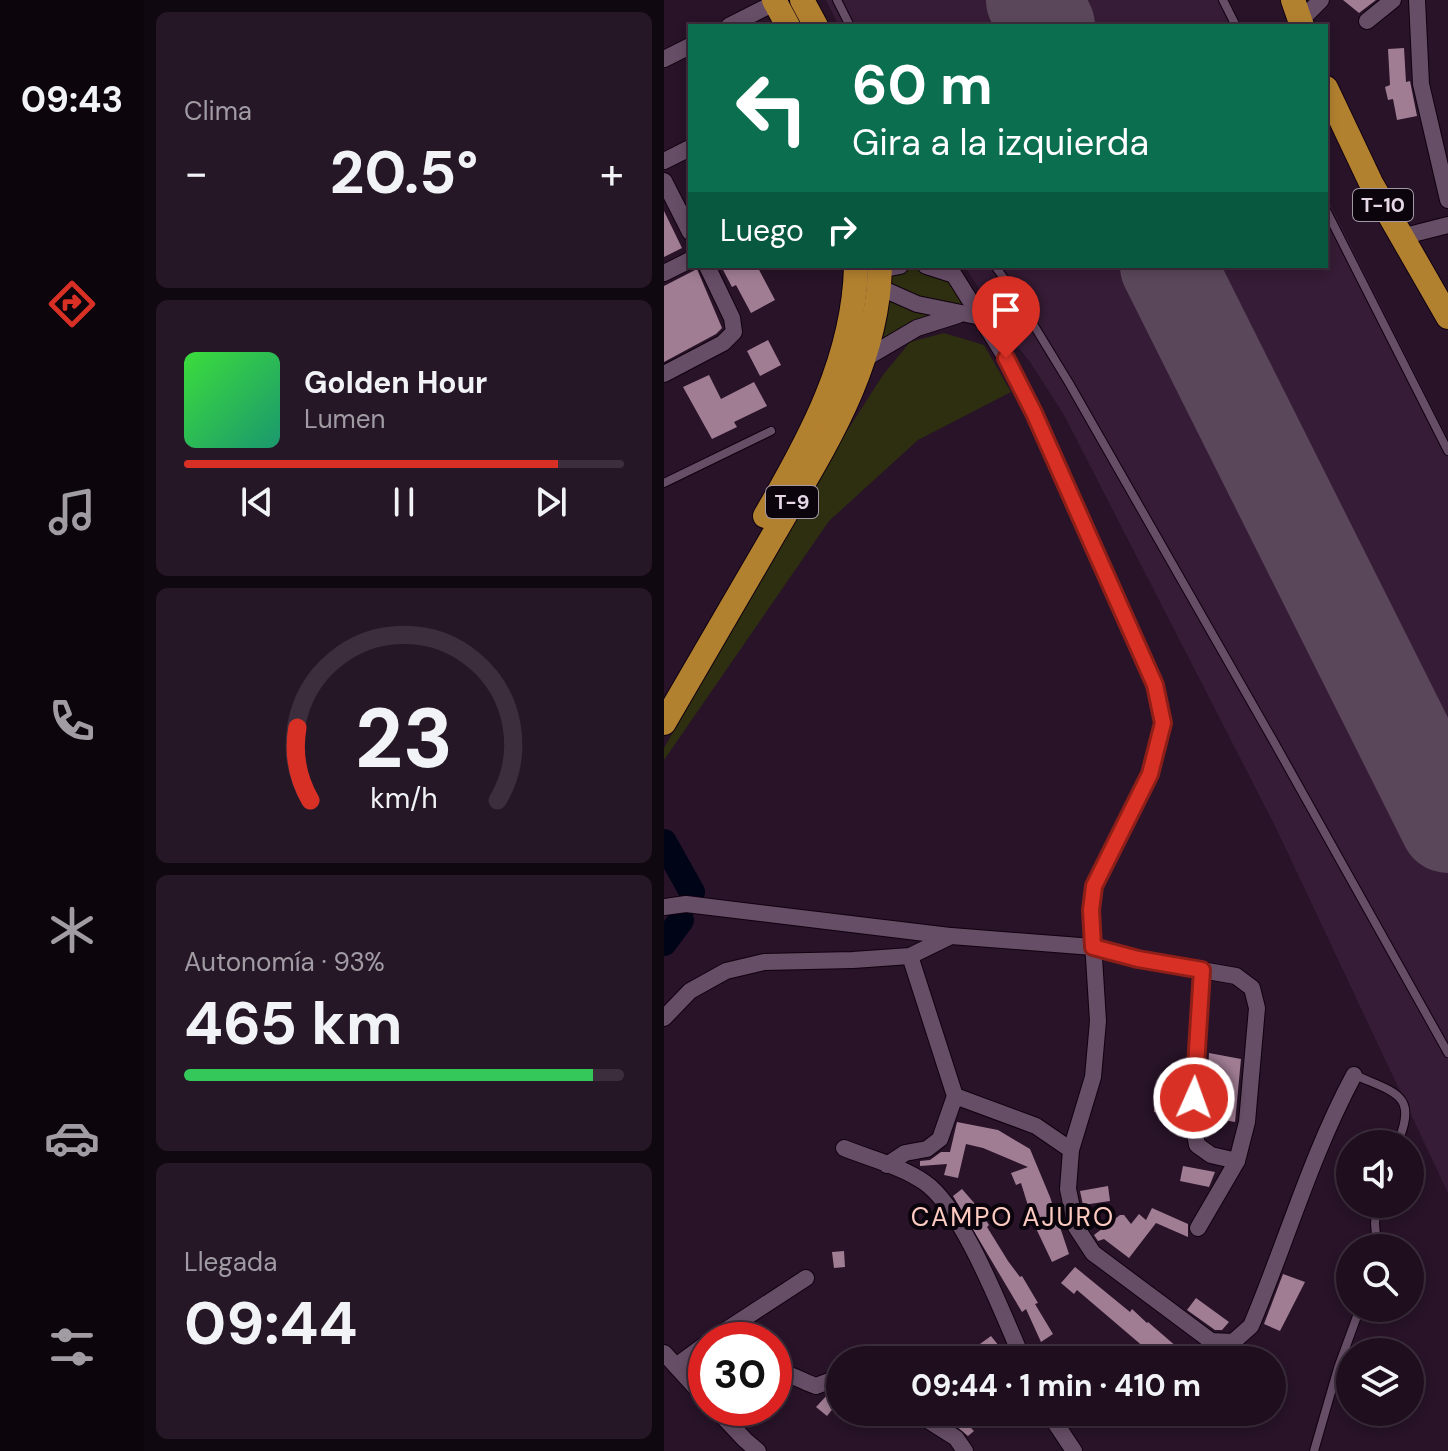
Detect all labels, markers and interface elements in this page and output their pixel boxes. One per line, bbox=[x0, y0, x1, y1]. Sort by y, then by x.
text: 60 m bbox=[852, 48, 993, 121]
icon: left bbox=[720, 56, 824, 160]
text: 09:43 bbox=[21, 76, 123, 123]
text: Clima bbox=[184, 94, 252, 128]
text: Gira a la izquierda bbox=[852, 119, 1149, 166]
text: 20.5° bbox=[330, 133, 478, 212]
text: − bbox=[184, 144, 208, 202]
text: + bbox=[600, 144, 624, 202]
road number: T-10 bbox=[1353, 189, 1413, 221]
icon: right bbox=[820, 208, 864, 252]
text: Luego bbox=[720, 211, 804, 250]
icon: directions bbox=[44, 276, 100, 332]
pin bbox=[972, 276, 1040, 358]
icon: arrive bbox=[984, 288, 1028, 332]
text: Golden Hour bbox=[304, 363, 487, 402]
text: Lumen bbox=[304, 402, 385, 436]
icon: previous bbox=[235, 480, 279, 524]
icon: pause bbox=[382, 480, 426, 524]
icon: next bbox=[529, 480, 573, 524]
icon: music bbox=[44, 484, 100, 540]
road number: T-9 bbox=[766, 486, 818, 518]
text: 23 bbox=[355, 684, 453, 793]
icon: phone bbox=[44, 693, 100, 749]
text: km/h bbox=[370, 781, 438, 818]
icon: climate bbox=[44, 902, 100, 958]
text: Autonomía · 93% bbox=[184, 945, 385, 979]
text: 465 km bbox=[184, 984, 402, 1063]
position arrow bbox=[1152, 1056, 1236, 1140]
icon: car bbox=[44, 1110, 100, 1166]
map controls bbox=[1336, 1130, 1424, 1426]
button: sound bbox=[1336, 1130, 1424, 1218]
district label: CAMPO AJURO bbox=[911, 1200, 1115, 1234]
button: search bbox=[1336, 1234, 1424, 1322]
text: Llegada bbox=[184, 1245, 277, 1279]
text: 09:44 bbox=[184, 1284, 358, 1363]
icon: filters bbox=[44, 1319, 100, 1375]
speed limit sign: 30 bbox=[688, 1322, 792, 1426]
button: layers bbox=[1336, 1338, 1424, 1426]
text: 09:44 · 1 min · 410 m bbox=[911, 1366, 1201, 1405]

